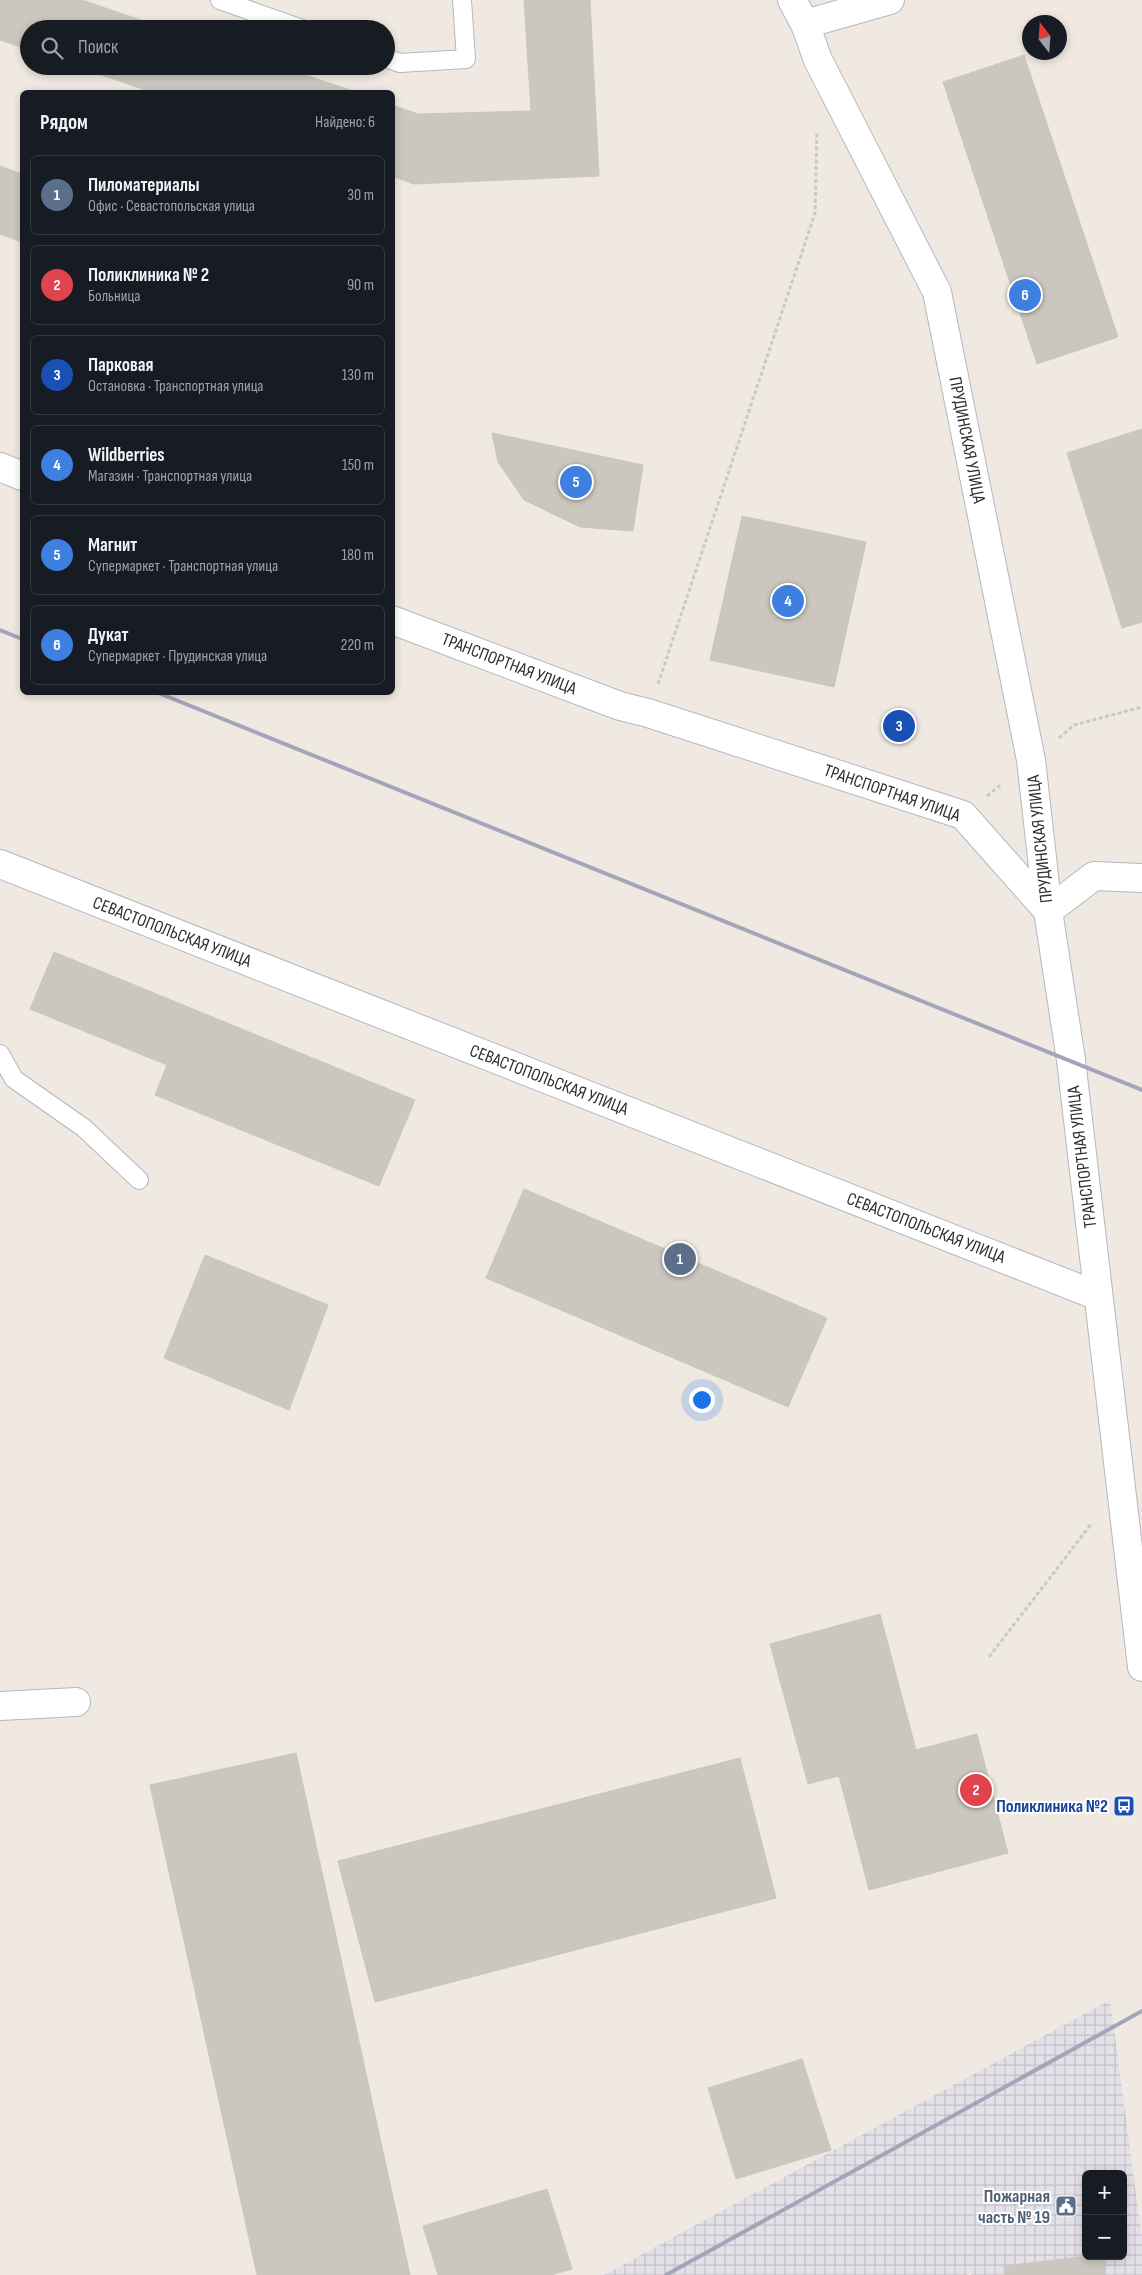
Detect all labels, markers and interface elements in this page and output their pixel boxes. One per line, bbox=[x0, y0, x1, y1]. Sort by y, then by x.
north arrow bbox=[1022, 15, 1067, 60]
search box bbox=[20, 20, 395, 75]
icon: search bbox=[38, 34, 66, 62]
text: Поиск bbox=[78, 36, 118, 59]
text: Рядом bbox=[40, 110, 88, 135]
text: Найдено: 6 bbox=[315, 113, 375, 132]
text: Пиломатериалы bbox=[88, 174, 199, 197]
text: 1 bbox=[54, 186, 60, 205]
text: 30 m bbox=[347, 186, 374, 205]
text: Офис · Севастопольская улица bbox=[88, 197, 255, 216]
text: Поликлиника № 2 bbox=[88, 264, 209, 287]
text: 2 bbox=[53, 276, 61, 295]
text: 90 m bbox=[347, 276, 374, 295]
pin: 6 bbox=[1009, 276, 1041, 314]
text: Больница bbox=[88, 287, 140, 306]
text: Парковая bbox=[88, 354, 153, 377]
text: 3 bbox=[53, 366, 61, 385]
text: 130 m bbox=[342, 366, 374, 385]
street label: ПРУДИНСКАЯ УЛИЦА bbox=[944, 375, 990, 505]
text: Остановка · Транспортная улица bbox=[88, 377, 264, 396]
text: Wildberries bbox=[88, 444, 165, 467]
text: 4 bbox=[53, 456, 61, 475]
text: 150 m bbox=[342, 456, 374, 475]
pin: 5 bbox=[560, 463, 592, 501]
text: Магазин · Транспортная улица bbox=[88, 467, 252, 486]
text: Магнит bbox=[88, 534, 137, 557]
text: 5 bbox=[53, 546, 61, 565]
text: 180 m bbox=[341, 546, 374, 565]
text: Супермаркет · Транспортная улица bbox=[88, 557, 278, 576]
pin: 4 bbox=[772, 582, 804, 620]
text: Дукат bbox=[88, 624, 129, 647]
street label: ТРАНСПОРТНАЯ УЛИЦА bbox=[439, 629, 580, 699]
text: 6 bbox=[53, 636, 61, 655]
text: 220 m bbox=[341, 636, 374, 655]
text: Супермаркет · Прудинская улица bbox=[88, 647, 267, 666]
pin: 3 bbox=[883, 707, 915, 745]
street label: ТРАНСПОРТНАЯ УЛИЦА bbox=[821, 760, 963, 826]
street label: ПРУДИНСКАЯ УЛИЦА bbox=[1023, 774, 1057, 904]
street label: СЕВАСТОПОЛЬСКАЯ УЛИЦА bbox=[90, 892, 254, 972]
street label: СЕВАСТОПОЛЬСКАЯ УЛИЦА bbox=[467, 1040, 631, 1120]
street label: ТРАНСПОРТНАЯ УЛИЦА bbox=[1063, 1085, 1101, 1229]
street label: СЕВАСТОПОЛЬСКАЯ УЛИЦА bbox=[844, 1188, 1008, 1268]
pin: 1 bbox=[664, 1240, 696, 1278]
your location bbox=[689, 1387, 715, 1413]
pin: 2 bbox=[960, 1771, 992, 1809]
bus stop icon: Поликлиника №2 bbox=[1112, 1794, 1136, 1818]
place label: Поликлиника №2 bbox=[996, 1796, 1108, 1817]
map controls bbox=[1082, 2170, 1127, 2260]
button: + bbox=[1082, 2170, 1127, 2215]
place label: Пожарная часть № 19 bbox=[978, 2186, 1050, 2228]
public building icon: Пожарная часть № 19 bbox=[1054, 2194, 1078, 2218]
button: − bbox=[1082, 2215, 1127, 2260]

